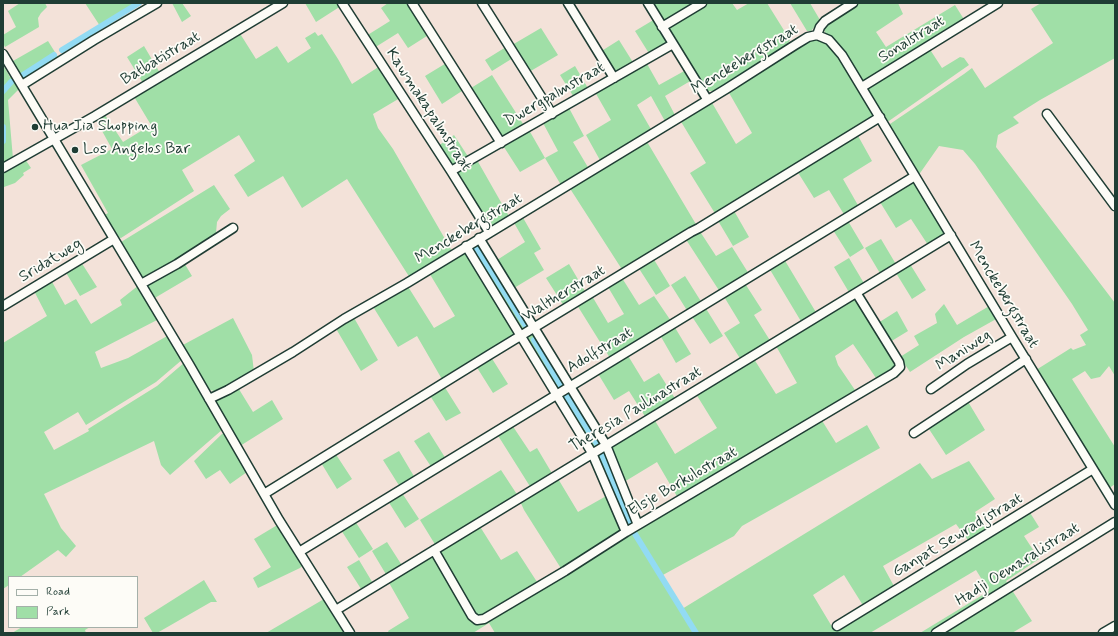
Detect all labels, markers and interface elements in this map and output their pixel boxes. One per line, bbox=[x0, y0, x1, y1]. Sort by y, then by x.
street label: Sonalstraat bbox=[875, 12, 949, 68]
street label: Menckebergstraat bbox=[688, 21, 802, 99]
street label: Batbatistraat bbox=[118, 28, 204, 90]
street label: Kawmakapalmstraat bbox=[381, 45, 475, 175]
street label: Dwergpalmstraat bbox=[501, 58, 609, 132]
place label: Hua Jia Shopping bbox=[43, 117, 157, 137]
marker: Hua Jia Shopping bbox=[30, 122, 40, 132]
place label: Los Angelos Bar bbox=[83, 140, 190, 160]
marker: Los Angelos Bar bbox=[70, 145, 80, 155]
street label: Menckebergstraat bbox=[412, 190, 526, 268]
street label: Sridatweg bbox=[16, 235, 86, 287]
street label: Menckebergstraat bbox=[964, 238, 1042, 352]
street label: Waltherstraat bbox=[519, 262, 609, 326]
street label: Adolfstraat bbox=[564, 324, 636, 378]
street label: Maniweg bbox=[933, 326, 995, 376]
street label: Theresia Paulinastraat bbox=[566, 363, 706, 457]
street label: Elsje Borkulostraat bbox=[625, 443, 741, 521]
street label: Ganpat Sewradjstraat bbox=[889, 490, 1027, 582]
street label: Hadji Oemaralistraat bbox=[952, 519, 1084, 611]
legend bbox=[8, 576, 138, 628]
text: Road bbox=[46, 584, 70, 600]
text: Park bbox=[46, 604, 70, 620]

